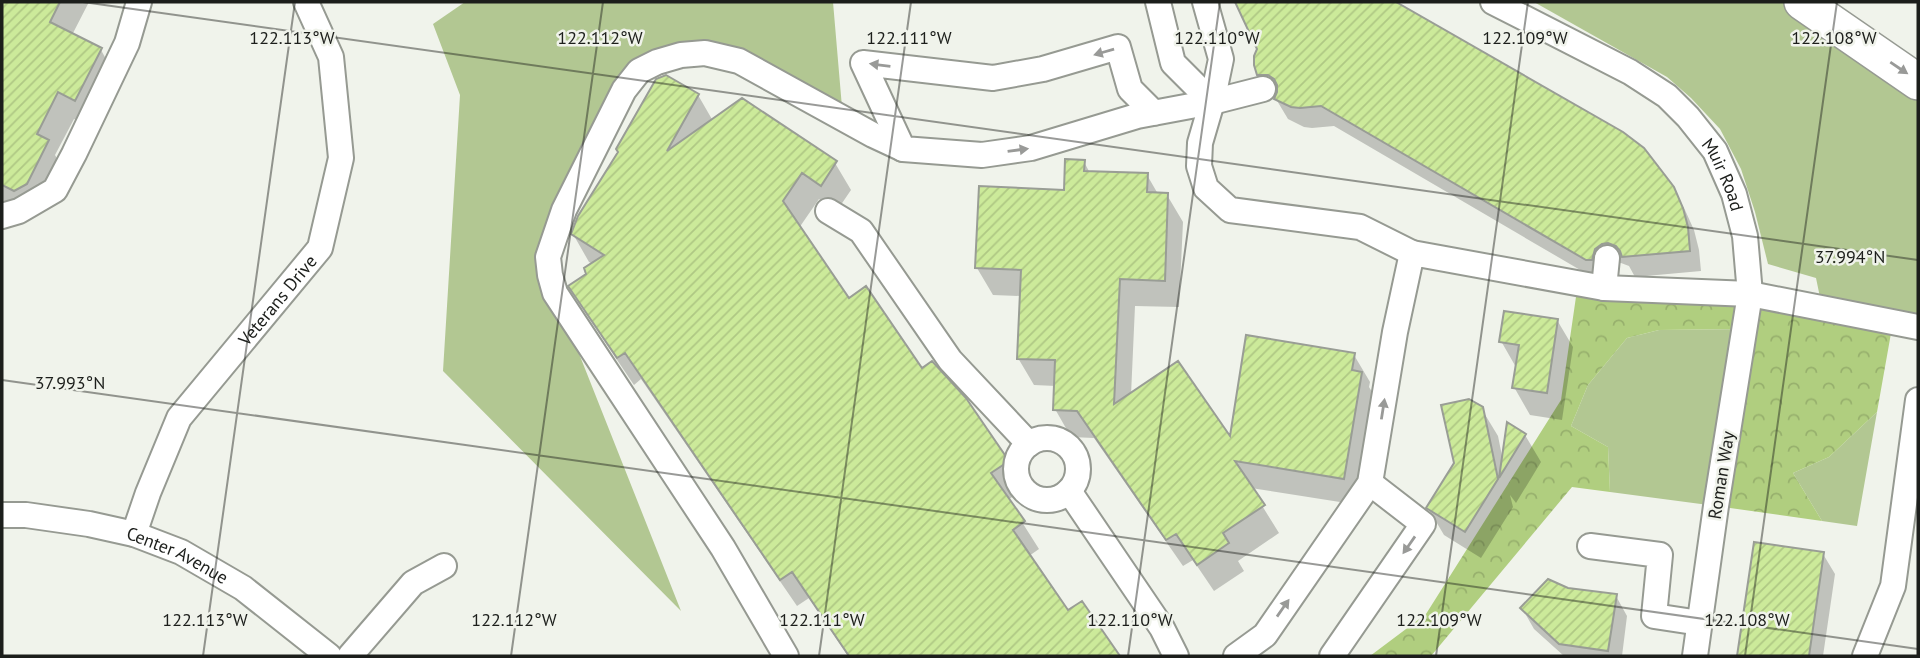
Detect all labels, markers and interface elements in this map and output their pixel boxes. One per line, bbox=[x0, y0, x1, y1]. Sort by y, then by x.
text: 122.113°W bbox=[249, 26, 335, 49]
text: 122.112°W bbox=[557, 26, 643, 49]
text: 122.111°W bbox=[866, 26, 952, 49]
text: 122.110°W bbox=[1174, 26, 1260, 49]
text: 122.109°W bbox=[1482, 26, 1568, 49]
text: 122.108°W bbox=[1791, 26, 1877, 49]
one-way arrow bbox=[1093, 47, 1114, 57]
one-way arrow bbox=[869, 59, 891, 70]
one-way arrow bbox=[1889, 61, 1908, 74]
street label: Muir Road bbox=[1697, 133, 1749, 213]
one-way arrow bbox=[1007, 144, 1029, 155]
text: 37.994°N bbox=[1815, 245, 1885, 268]
street label: Veterans Drive bbox=[232, 250, 321, 351]
text: 37.993°N bbox=[35, 371, 105, 394]
one-way arrow bbox=[1378, 398, 1389, 420]
street label: Roman Way bbox=[1703, 429, 1739, 521]
street label: Center Avenue bbox=[125, 521, 233, 589]
one-way arrow bbox=[1402, 536, 1416, 554]
one-way arrow bbox=[1276, 599, 1290, 617]
text: 122.113°W bbox=[162, 608, 248, 631]
text: 122.112°W bbox=[471, 608, 557, 631]
text: 122.111°W bbox=[779, 608, 865, 631]
text: 122.110°W bbox=[1087, 608, 1173, 631]
text: 122.109°W bbox=[1396, 608, 1482, 631]
text: 122.108°W bbox=[1704, 608, 1790, 631]

